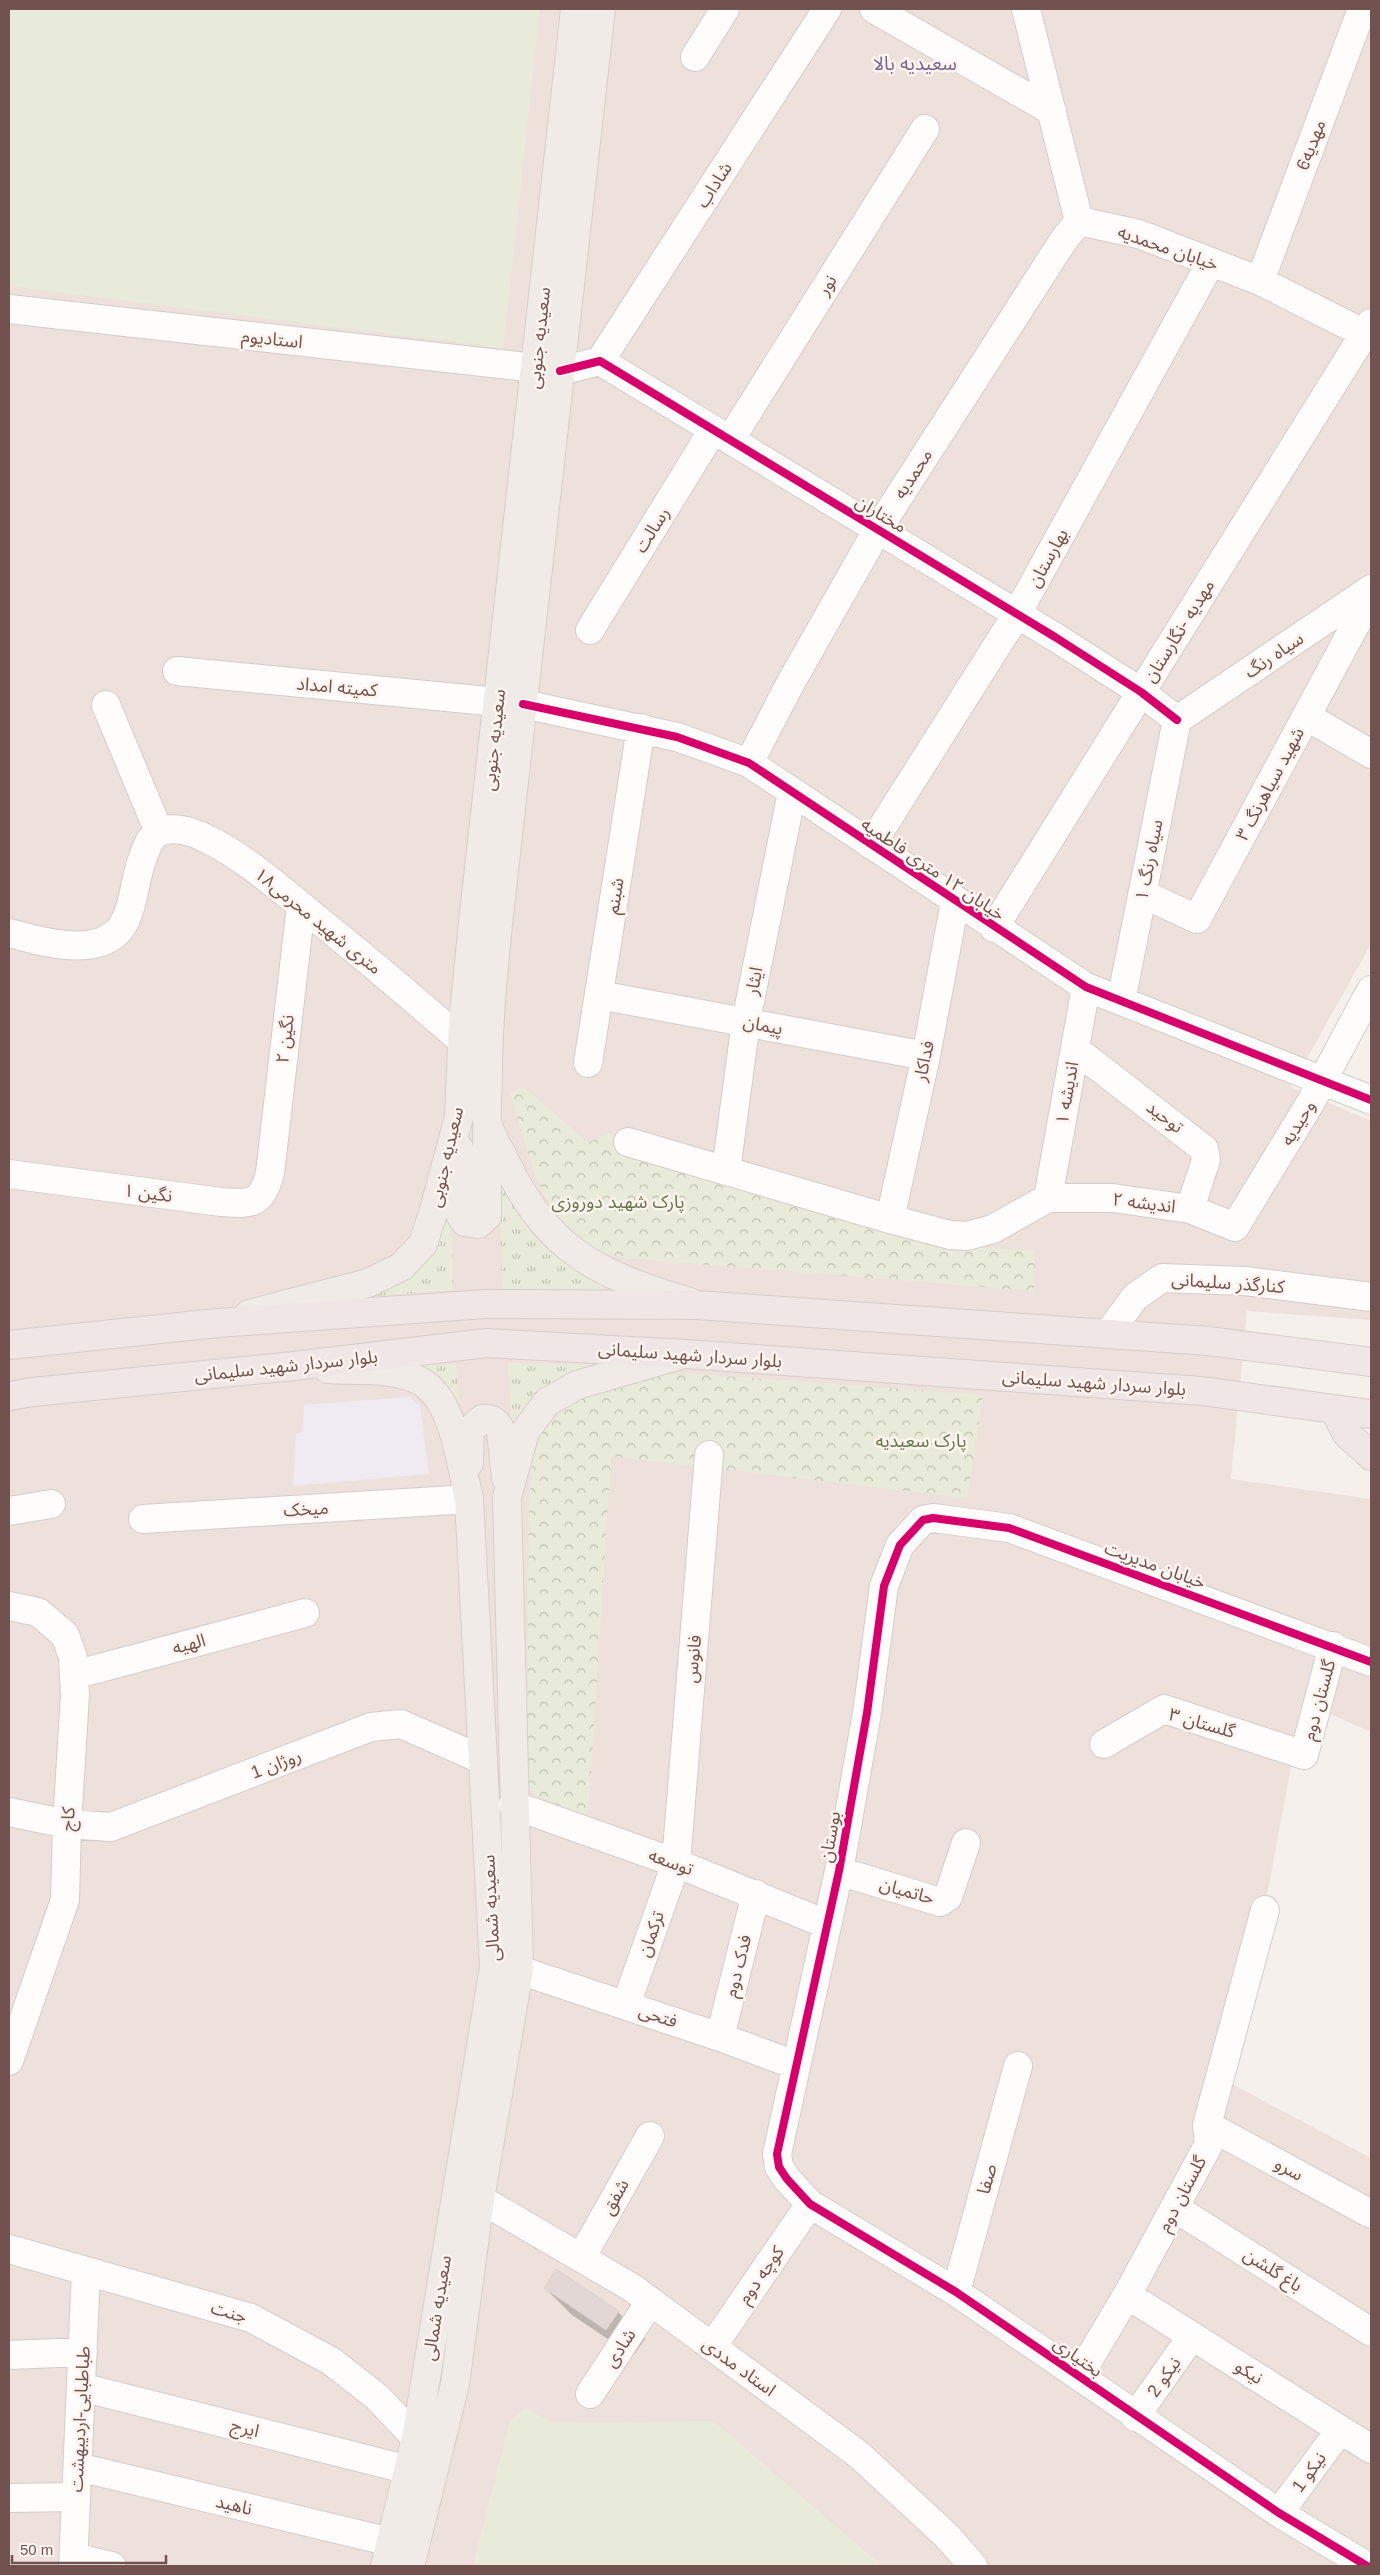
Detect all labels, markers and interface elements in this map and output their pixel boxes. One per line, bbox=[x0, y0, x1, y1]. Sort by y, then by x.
district label: سعيدیه بالا bbox=[873, 53, 957, 74]
street label: مهدیه6 bbox=[1292, 117, 1330, 173]
street label: شاداب bbox=[692, 159, 736, 211]
street label: خیابان محمدیه bbox=[1115, 221, 1221, 275]
street label: نور bbox=[813, 271, 842, 300]
street label: سعیدیه جنوبی bbox=[524, 286, 555, 390]
street label: استادیوم bbox=[240, 326, 304, 356]
street label: محمدیه bbox=[890, 445, 936, 503]
street label: مختاران bbox=[851, 491, 910, 538]
street label: رسالت bbox=[630, 504, 675, 557]
street label: بهارستان bbox=[1024, 525, 1073, 591]
street label: مهدیه -نگارستان bbox=[1140, 576, 1219, 686]
street label: سیاه رنگ bbox=[1241, 628, 1308, 683]
street label: کمیته امداد bbox=[296, 674, 379, 701]
street label: سعیدیه جنوبی bbox=[479, 688, 510, 792]
street label: شهید سیاهرنگ ۳ bbox=[1232, 724, 1309, 844]
street label: خیابان ۱۲ متری فاطمیه bbox=[857, 813, 1009, 925]
street label: سیاه رنگ ۱ bbox=[1131, 818, 1168, 902]
street label: ۱۸متری شهید محرمی bbox=[250, 864, 385, 979]
street label: شبنم bbox=[602, 876, 631, 916]
street label: ایثار bbox=[741, 965, 767, 998]
street label: پیمان bbox=[741, 1011, 785, 1040]
street label: نگین ۲ bbox=[272, 1013, 299, 1065]
street label: فداکار bbox=[910, 1039, 939, 1084]
street label: اندیشه ۱ bbox=[1052, 1060, 1082, 1126]
street label: توحید bbox=[1142, 1097, 1187, 1138]
street label: وحیدیه bbox=[1277, 1097, 1319, 1149]
street label: سعیدیه جنوبی bbox=[425, 1105, 468, 1209]
street label: نگین ۱ bbox=[122, 1180, 174, 1207]
street label: اندیشه ۲ bbox=[1111, 1189, 1177, 1217]
park label: پارک شهید دوروزی bbox=[551, 1192, 685, 1213]
street label: کنارگذر سلیمانی bbox=[1171, 1269, 1286, 1298]
street label: بلوار سردار شهید سلیمانی bbox=[597, 1339, 783, 1372]
street label: بلوار سردار شهید سلیمانی bbox=[193, 1346, 379, 1387]
street label: بلوار سردار شهید سلیمانی bbox=[1001, 1367, 1187, 1400]
park label: پارک سعیدیه bbox=[875, 1431, 967, 1452]
street label: میخک bbox=[283, 1498, 329, 1520]
street label: خیابان مدیریت bbox=[1101, 1537, 1208, 1593]
street label: الهیه bbox=[170, 1630, 208, 1658]
street label: فانوس bbox=[681, 1634, 706, 1684]
street label: گلستان دوم bbox=[1299, 1657, 1343, 1744]
street label: گلستان ۳ bbox=[1166, 1704, 1238, 1743]
street label: روژان 1 bbox=[248, 1745, 304, 1784]
street label: کاج bbox=[57, 1806, 82, 1832]
street label: بوستان bbox=[816, 1810, 845, 1864]
street label: توسعه bbox=[646, 1845, 696, 1880]
street label: سعیدیه شمالی bbox=[478, 1854, 505, 1962]
street label: حاتمیان bbox=[877, 1874, 937, 1909]
street label: ترکمان bbox=[634, 1908, 669, 1960]
street label: فدک دوم bbox=[721, 1933, 759, 2000]
street label: فتحی bbox=[636, 2000, 680, 2033]
street label: گلستان دوم bbox=[1154, 2152, 1214, 2237]
street label: سرو bbox=[1271, 2153, 1307, 2186]
street label: صفا bbox=[973, 2162, 1001, 2196]
street label: شفق bbox=[597, 2176, 634, 2219]
street label: کوچه دوم bbox=[734, 2242, 792, 2310]
street label: باغ گلشن bbox=[1238, 2244, 1306, 2299]
street label: سعیدیه شمالی bbox=[419, 2254, 456, 2362]
street label: جنت bbox=[209, 2297, 249, 2327]
street label: شادی bbox=[600, 2325, 641, 2371]
street label: بختیاری bbox=[1049, 2333, 1106, 2382]
street label: استاد مددی bbox=[698, 2334, 779, 2401]
street label: طباطبایی-اردیبهشت bbox=[66, 2345, 95, 2493]
street label: نیکو 2 bbox=[1143, 2353, 1186, 2401]
street label: نیکو bbox=[1231, 2356, 1267, 2389]
street label: ایرج bbox=[228, 2415, 261, 2444]
street label: نیکو 1 bbox=[1288, 2448, 1331, 2496]
street label: ناهید bbox=[214, 2491, 254, 2519]
scale bar bbox=[12, 2532, 166, 2564]
text: 50 m bbox=[20, 2541, 53, 2558]

